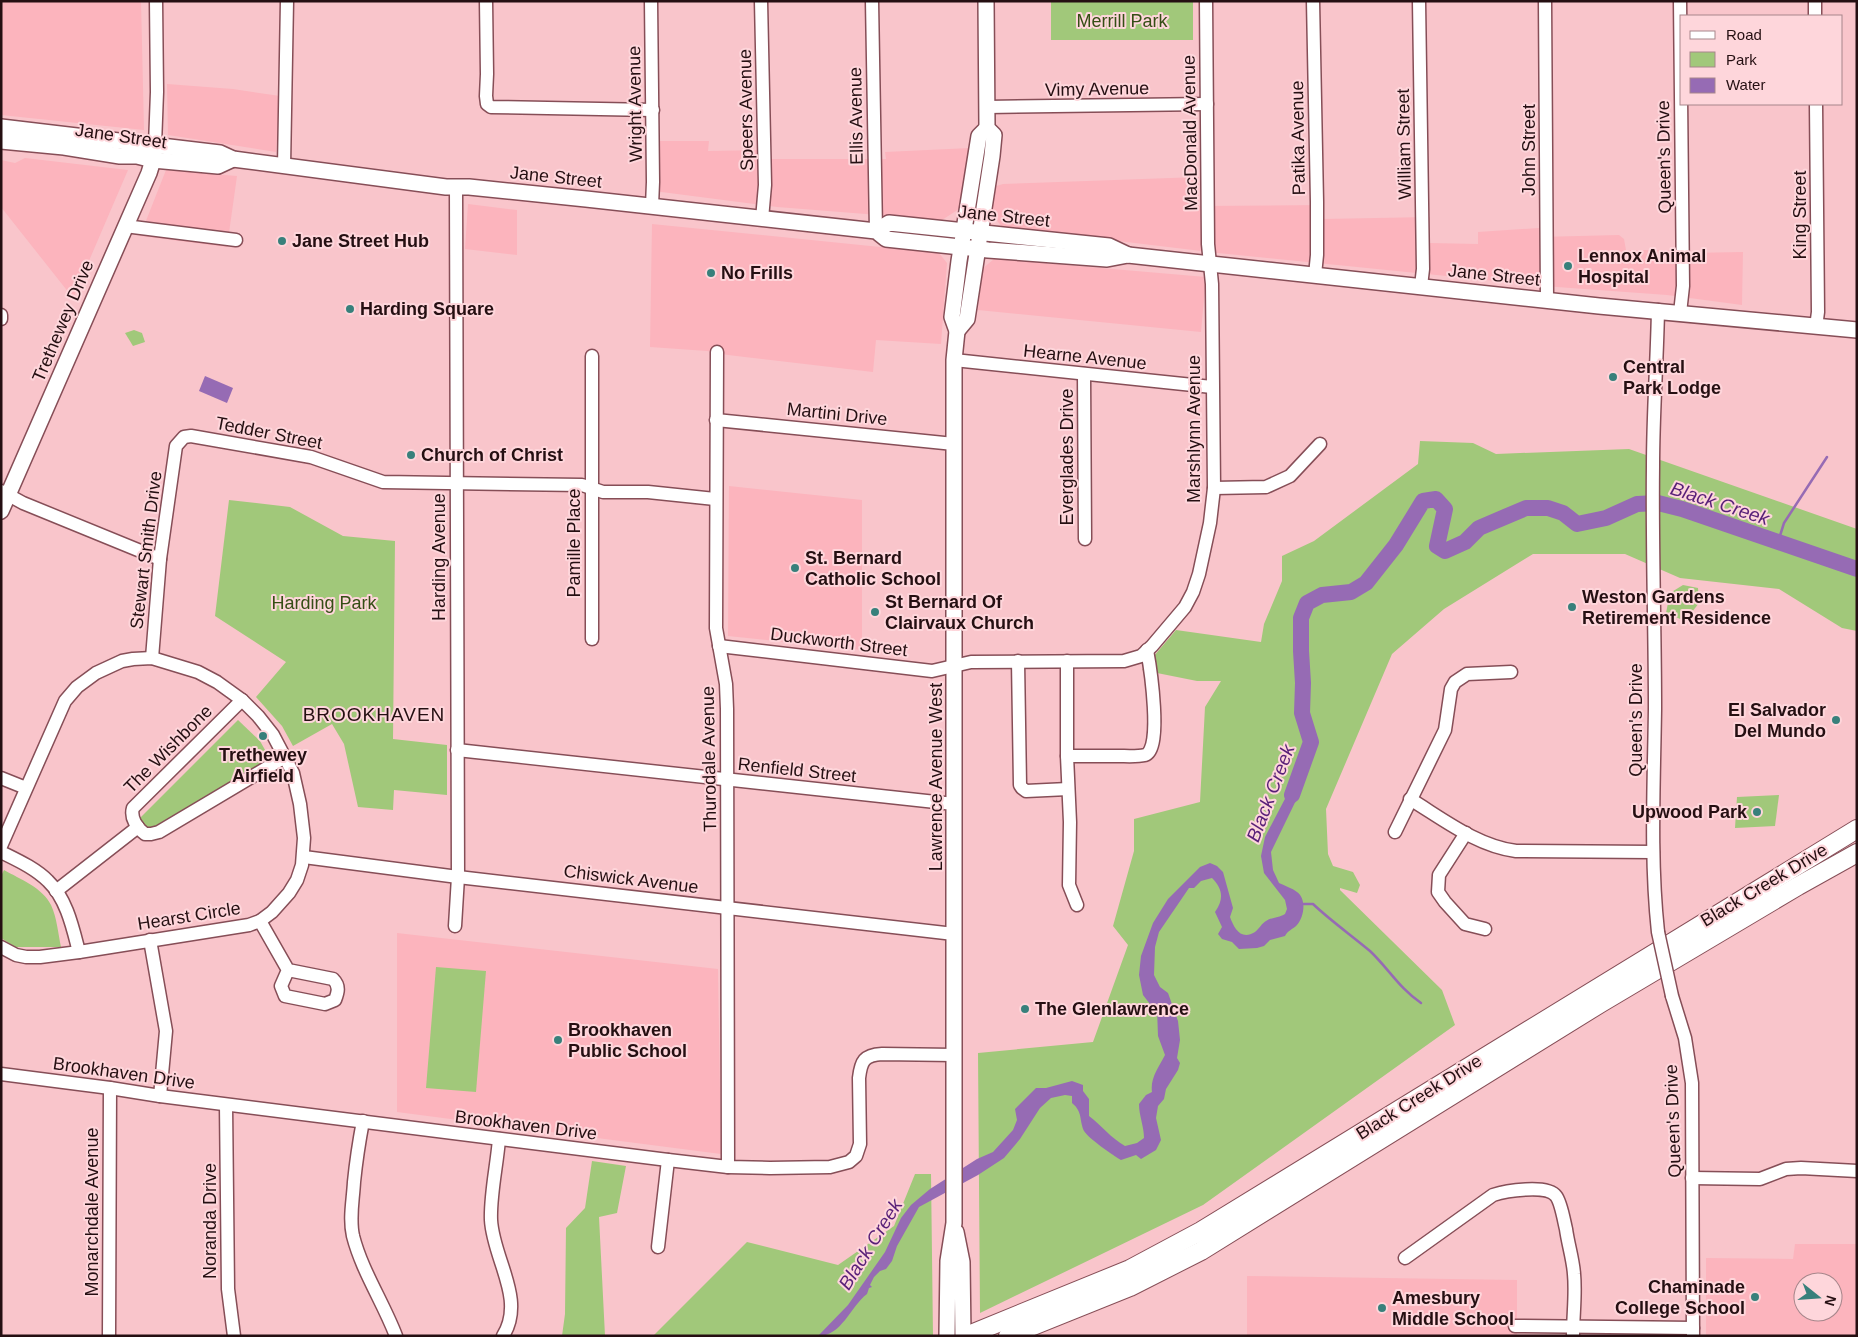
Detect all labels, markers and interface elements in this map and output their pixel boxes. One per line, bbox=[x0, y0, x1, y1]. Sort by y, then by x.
park label: Merrill Park bbox=[1076, 11, 1168, 31]
legend bbox=[1680, 15, 1843, 105]
text: Road bbox=[1726, 26, 1762, 43]
street label: Wright Avenue bbox=[624, 46, 646, 162]
street label: Speers Avenue bbox=[735, 49, 757, 171]
text: Park bbox=[1726, 51, 1757, 68]
street label: MacDonald Avenue bbox=[1179, 55, 1201, 211]
street label: Ellis Avenue bbox=[845, 67, 867, 165]
text: Water bbox=[1726, 76, 1765, 93]
street label: Vimy Avenue bbox=[1045, 78, 1149, 100]
street label: Patika Avenue bbox=[1287, 80, 1309, 196]
street label: William Street bbox=[1393, 88, 1415, 200]
street label: Queen's Drive bbox=[1653, 100, 1675, 214]
street label: John Street bbox=[1519, 104, 1539, 196]
street label: Jane Street bbox=[74, 120, 168, 152]
street label: Jane Street bbox=[509, 162, 603, 192]
street label: King Street bbox=[1790, 170, 1810, 260]
street label: Jane Street bbox=[957, 201, 1051, 231]
place label: Jane Street Hub bbox=[292, 231, 429, 251]
marker: Jane Street Hub bbox=[276, 235, 288, 247]
place label: Lennox Animal Hospital bbox=[1578, 246, 1706, 287]
street label: Trethewey Drive bbox=[28, 257, 98, 385]
street label: Jane Street bbox=[1447, 260, 1541, 290]
marker: Lennox Animal Hospital bbox=[1562, 260, 1574, 272]
place label: No Frills bbox=[721, 263, 793, 283]
marker: No Frills bbox=[705, 267, 717, 279]
place label: Harding Square bbox=[360, 299, 494, 319]
marker: Harding Square bbox=[344, 303, 356, 315]
street label: Hearne Avenue bbox=[1022, 341, 1148, 373]
street label: Marshlynn Avenue bbox=[1184, 355, 1204, 503]
place label: Central Park Lodge bbox=[1623, 357, 1721, 398]
marker: Central Park Lodge bbox=[1607, 371, 1619, 383]
street label: Everglades Drive bbox=[1057, 388, 1077, 526]
street label: Martini Drive bbox=[786, 399, 888, 429]
street label: Tedder Street bbox=[214, 413, 324, 453]
place label: Church of Christ bbox=[421, 445, 563, 465]
marker: Church of Christ bbox=[405, 449, 417, 461]
street label: Stewart Smith Drive bbox=[126, 470, 166, 630]
water label: Black Creek bbox=[1668, 478, 1773, 530]
street label: Pamille Place bbox=[564, 488, 584, 598]
street label: Harding Avenue bbox=[429, 493, 449, 621]
place label: St. Bernard Catholic School bbox=[805, 548, 941, 589]
marker: St. Bernard Catholic School bbox=[789, 562, 801, 574]
place label: Weston Gardens Retirement Residence bbox=[1582, 587, 1771, 628]
place label: St Bernard Of Clairvaux Church bbox=[885, 592, 1034, 633]
park label: Harding Park bbox=[271, 593, 378, 613]
marker: Weston Gardens Retirement Residence bbox=[1566, 601, 1578, 613]
marker: St Bernard Of Clairvaux Church bbox=[869, 606, 881, 618]
street label: Duckworth Street bbox=[769, 624, 909, 660]
street label: Queen's Drive bbox=[1626, 663, 1646, 777]
street label: Lawrence Avenue West bbox=[926, 683, 946, 871]
street label: Thurodale Avenue bbox=[698, 686, 720, 832]
place label: El Salvador Del Mundo bbox=[1728, 700, 1826, 741]
street label: The Wishbone bbox=[120, 701, 216, 797]
district label: BROOKHAVEN bbox=[303, 704, 445, 725]
marker: El Salvador Del Mundo bbox=[1830, 714, 1842, 726]
marker: Trethewey Airfield bbox=[257, 730, 269, 742]
water label: Black Creek bbox=[1242, 740, 1299, 845]
place label: Trethewey Airfield bbox=[219, 745, 307, 786]
street label: Renfield Street bbox=[737, 754, 857, 786]
place label: Upwood Park bbox=[1632, 802, 1748, 822]
marker: Upwood Park bbox=[1751, 806, 1763, 818]
street label: Black Creek Drive bbox=[1697, 839, 1831, 931]
street label: Chiswick Avenue bbox=[562, 861, 700, 897]
street label: Hearst Circle bbox=[136, 898, 242, 934]
place label: The Glenlawrence bbox=[1035, 999, 1189, 1019]
marker: The Glenlawrence bbox=[1019, 1003, 1031, 1015]
place label: Brookhaven Public School bbox=[568, 1020, 687, 1061]
marker: Brookhaven Public School bbox=[552, 1034, 564, 1046]
street label: Black Creek Drive bbox=[1353, 1050, 1485, 1144]
street label: Brookhaven Drive bbox=[52, 1053, 196, 1093]
street label: Queen's Drive bbox=[1661, 1064, 1685, 1178]
street label: Brookhaven Drive bbox=[454, 1106, 598, 1144]
street label: Monarchdale Avenue bbox=[82, 1128, 102, 1296]
street label: Noranda Drive bbox=[200, 1163, 220, 1279]
water label: Black Creek bbox=[834, 1194, 907, 1293]
north arrow bbox=[1793, 1272, 1843, 1322]
place label: Chaminade College School bbox=[1615, 1277, 1745, 1318]
place label: Amesbury Middle School bbox=[1392, 1288, 1514, 1329]
marker: Chaminade College School bbox=[1749, 1291, 1761, 1303]
text: N bbox=[1821, 1294, 1840, 1308]
marker: Amesbury Middle School bbox=[1376, 1302, 1388, 1314]

